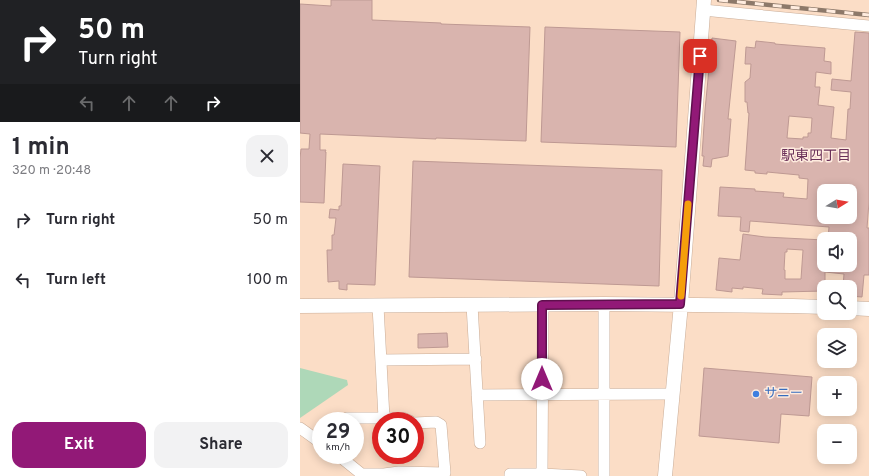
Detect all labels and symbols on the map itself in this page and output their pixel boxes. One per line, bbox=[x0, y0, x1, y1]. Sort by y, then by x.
pin bbox=[683, 39, 717, 73]
district label: 駅東四丁目 bbox=[781, 148, 851, 165]
north arrow bbox=[817, 184, 857, 224]
position arrow bbox=[521, 358, 563, 400]
place label: サニー bbox=[764, 386, 803, 402]
marker: サニー bbox=[751, 389, 761, 399]
speed limit sign: 30 bbox=[372, 412, 424, 464]

